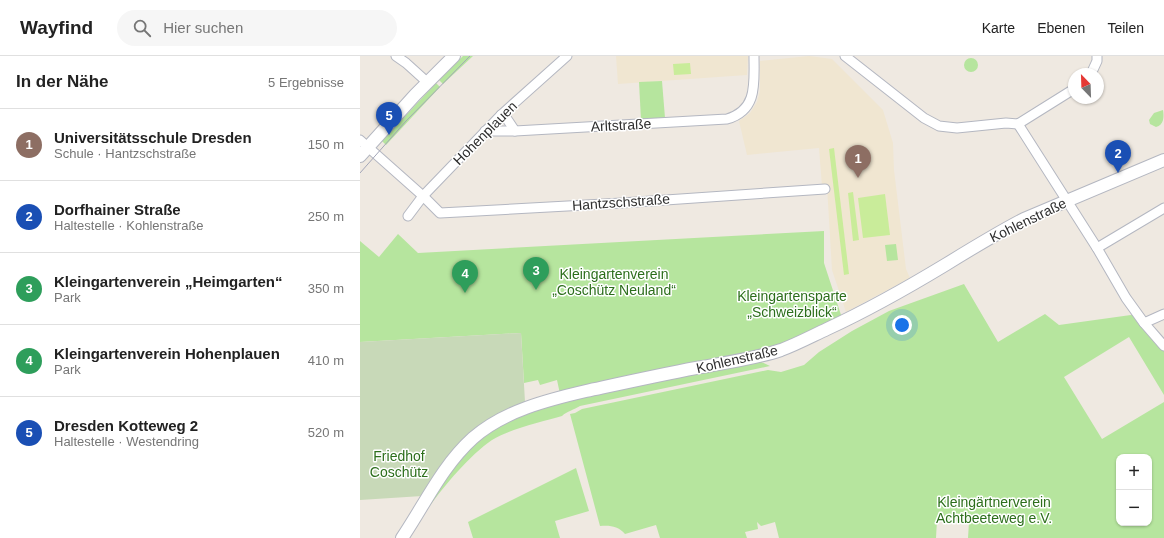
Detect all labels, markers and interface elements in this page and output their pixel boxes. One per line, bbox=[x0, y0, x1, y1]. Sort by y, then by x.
search box bbox=[117, 10, 397, 46]
text: Wayfind bbox=[20, 17, 93, 38]
icon: search bbox=[131, 17, 153, 39]
text: Hier suchen bbox=[163, 19, 243, 36]
text: Karte bbox=[982, 20, 1015, 36]
text: Ebenen bbox=[1037, 20, 1085, 36]
text: Teilen bbox=[1107, 20, 1144, 36]
north arrow bbox=[1068, 68, 1104, 104]
text: In der Nähe bbox=[16, 72, 109, 91]
text: 5 Ergebnisse bbox=[268, 75, 344, 90]
street label: Hohenplauen bbox=[450, 98, 520, 168]
pin: 5 bbox=[376, 102, 402, 135]
street label: Arltstraße bbox=[590, 115, 652, 135]
text: Universitätsschule Dresden bbox=[54, 129, 252, 146]
text: 1 bbox=[25, 137, 33, 152]
text: 150 m bbox=[308, 137, 344, 152]
pin: 2 bbox=[1105, 140, 1131, 173]
pin: 1 bbox=[845, 145, 871, 178]
text: Schule · Hantzschstraße bbox=[54, 146, 196, 161]
street label: Hantzschstraße bbox=[572, 191, 671, 213]
street label: Kohlenstraße bbox=[987, 194, 1069, 245]
text: Dorfhainer Straße bbox=[54, 201, 181, 218]
text: 2 bbox=[25, 209, 33, 224]
text: 250 m bbox=[308, 209, 344, 224]
text: Haltestelle · Kohlenstraße bbox=[54, 218, 204, 233]
pin: 3 bbox=[523, 257, 549, 290]
pin: 4 bbox=[452, 260, 478, 293]
park label: Kleingartenverein „Coschütz Neuland“ bbox=[552, 266, 676, 298]
text: Kleingartenverein „Heimgarten“ bbox=[54, 273, 282, 290]
text: 3 bbox=[25, 281, 33, 296]
text: 350 m bbox=[308, 281, 344, 296]
park label: Kleingartensparte „Schweizblick“ bbox=[737, 288, 847, 320]
text: Park bbox=[54, 290, 81, 305]
your location bbox=[892, 315, 912, 335]
street label: Kohlenstraße bbox=[695, 342, 780, 376]
text: Kleingartenverein Hohenplauen bbox=[54, 345, 280, 362]
text: 4 bbox=[25, 353, 33, 368]
text: 410 m bbox=[308, 353, 344, 368]
text: Park bbox=[54, 362, 81, 377]
text: Dresden Kotteweg 2 bbox=[54, 417, 198, 434]
text: 5 bbox=[25, 425, 33, 440]
text: 520 m bbox=[308, 425, 344, 440]
text: Haltestelle · Westendring bbox=[54, 434, 199, 449]
park label: Friedhof Coschütz bbox=[370, 448, 428, 480]
map controls bbox=[1116, 454, 1152, 526]
button: + bbox=[1116, 454, 1152, 490]
button: − bbox=[1116, 490, 1152, 526]
park label: Kleingärtnerverein Achtbeeteweg e.V. bbox=[936, 494, 1052, 526]

